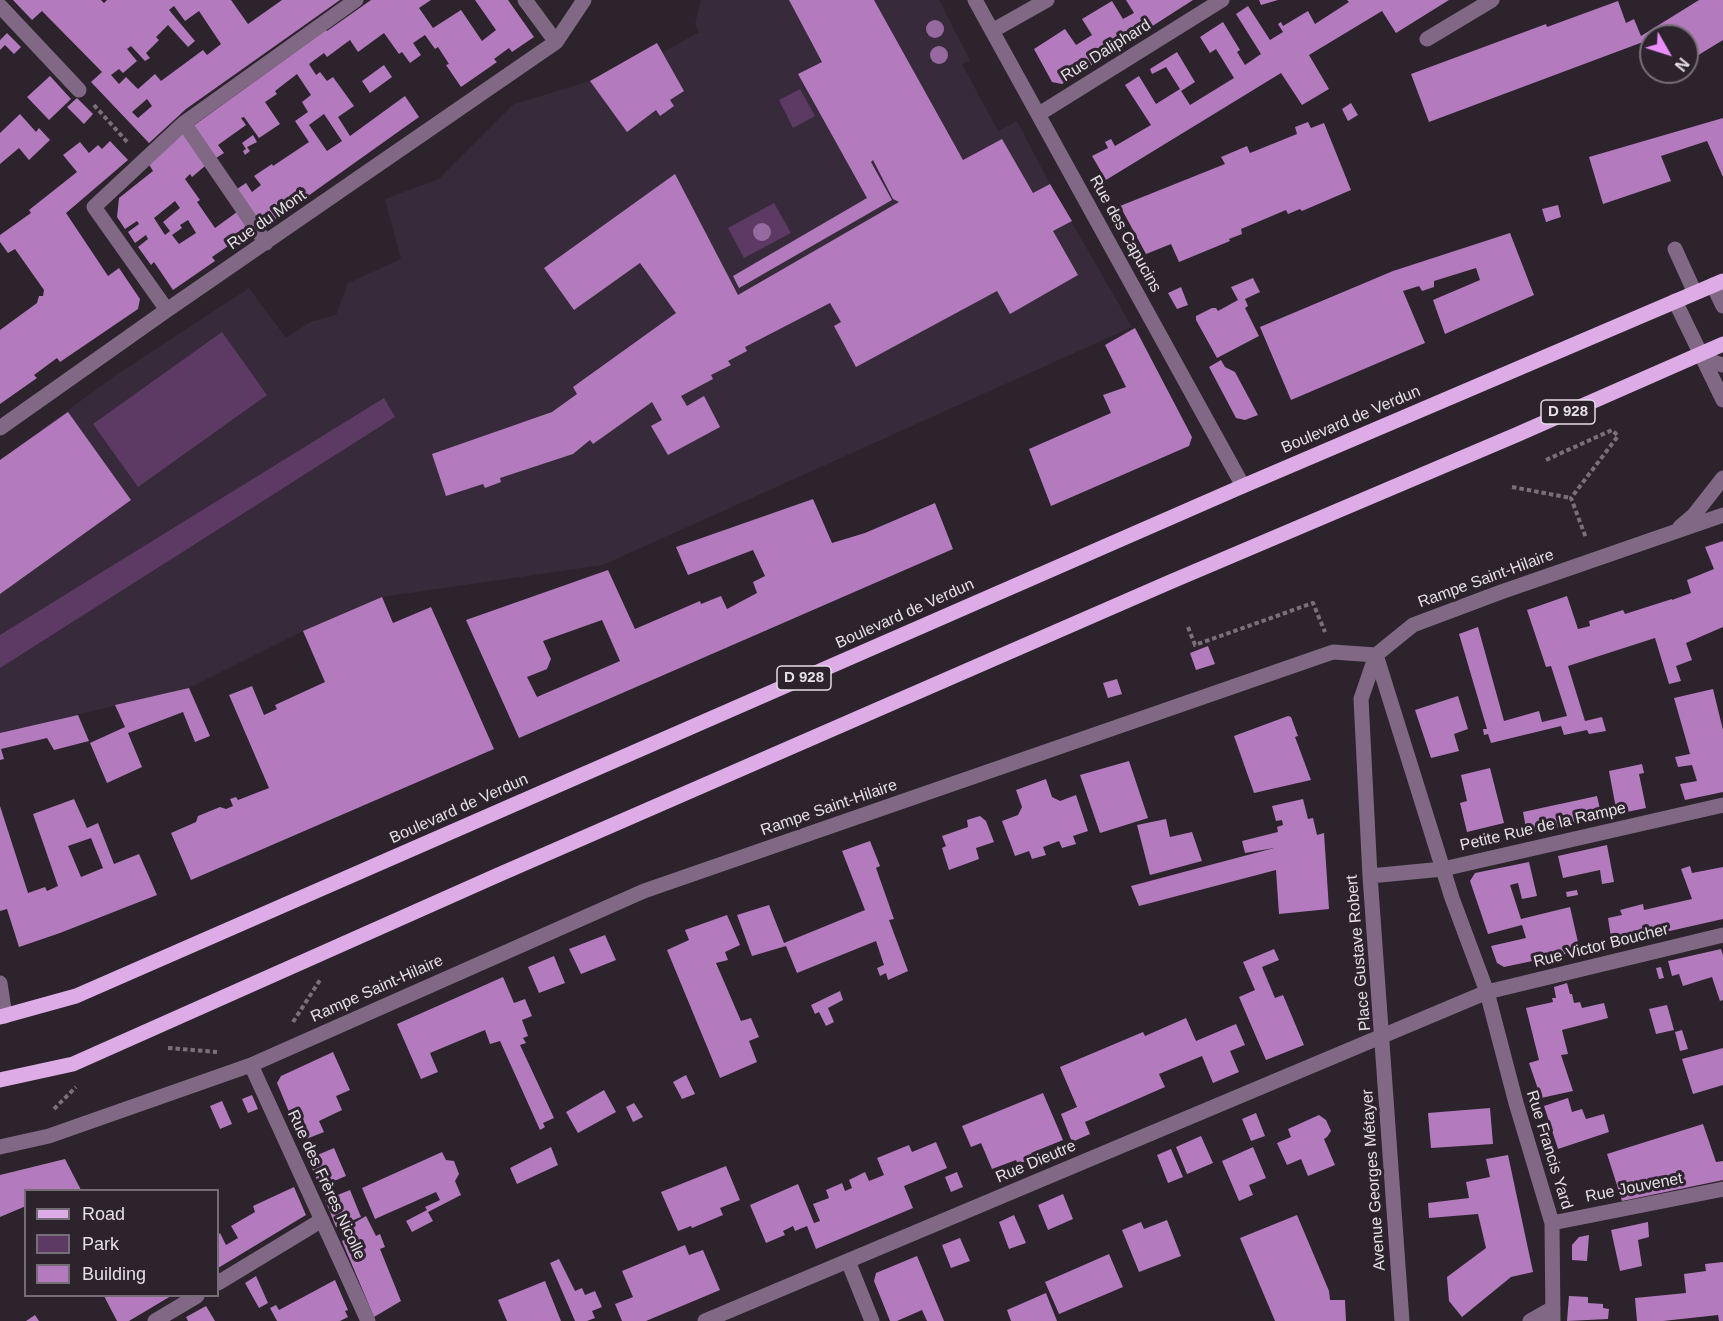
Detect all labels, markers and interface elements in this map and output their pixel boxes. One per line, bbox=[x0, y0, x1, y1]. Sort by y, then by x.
street label: Rue Daliphard bbox=[1058, 16, 1154, 86]
north arrow bbox=[1639, 24, 1699, 84]
text: N bbox=[1672, 55, 1692, 74]
street label: Rue des Capucins bbox=[1085, 172, 1165, 296]
street label: Rue du Mont bbox=[224, 186, 310, 254]
street label: Boulevard de Verdun bbox=[1278, 382, 1424, 458]
road number: D 928 bbox=[1541, 400, 1595, 424]
street label: Rampe Saint-Hilaire bbox=[1415, 545, 1557, 613]
street label: Boulevard de Verdun bbox=[833, 575, 977, 653]
road number: D 928 bbox=[777, 666, 831, 690]
street label: Boulevard de Verdun bbox=[387, 770, 531, 848]
street label: Rampe Saint-Hilaire bbox=[758, 776, 900, 840]
street label: Petite Rue de la Rampe bbox=[1458, 799, 1628, 855]
street label: Place Gustave Robert bbox=[1343, 874, 1375, 1032]
street label: Rue Victor Boucher bbox=[1532, 920, 1670, 972]
street label: Rampe Saint-Hilaire bbox=[308, 951, 446, 1027]
street label: Rue Francis Yard bbox=[1522, 1088, 1576, 1212]
street label: Avenue Georges Métayer bbox=[1358, 1089, 1390, 1271]
street label: Rue des Frères Nicolle bbox=[283, 1107, 369, 1263]
street label: Rue Dieutre bbox=[993, 1136, 1079, 1188]
street label: Rue Jouvenet bbox=[1584, 1169, 1684, 1207]
legend bbox=[24, 1189, 219, 1297]
text: Road bbox=[82, 1204, 125, 1224]
text: Park bbox=[82, 1234, 119, 1254]
text: Building bbox=[82, 1264, 146, 1284]

